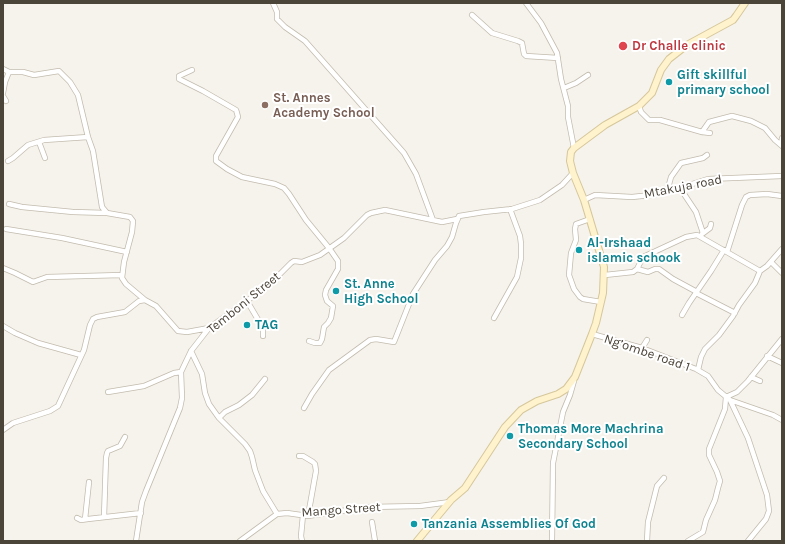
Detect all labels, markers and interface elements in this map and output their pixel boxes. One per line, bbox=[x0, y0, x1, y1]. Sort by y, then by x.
place label: Dr Challe clinic bbox=[632, 38, 726, 54]
marker: Dr Challe clinic bbox=[617, 40, 629, 52]
place label: Gift skillful primary school bbox=[677, 67, 770, 98]
marker: Gift skillful primary school bbox=[664, 77, 674, 87]
place label: St. Annes Academy School bbox=[273, 90, 375, 121]
marker: St. Annes Academy School bbox=[260, 100, 270, 110]
street label: Mtakuja road bbox=[643, 172, 723, 202]
place label: Al-Irshaad islamic schook bbox=[587, 235, 681, 266]
marker: Al-Irshaad islamic schook bbox=[574, 245, 584, 255]
street label: Temboni Street bbox=[204, 269, 284, 337]
place label: St. Anne High School bbox=[344, 276, 418, 307]
marker: St. Anne High School bbox=[331, 286, 341, 296]
place label: TAG bbox=[255, 317, 278, 333]
marker: TAG bbox=[242, 320, 252, 330]
street label: Ng’ombe road 1 bbox=[602, 331, 692, 375]
place label: Thomas More Machrina Secondary School bbox=[518, 421, 663, 452]
marker: Thomas More Machrina Secondary School bbox=[505, 431, 515, 441]
street label: Mango Street bbox=[301, 499, 381, 521]
place label: Tanzania Assemblies Of God bbox=[422, 516, 596, 532]
marker: Tanzania Assemblies Of God bbox=[409, 519, 419, 529]

